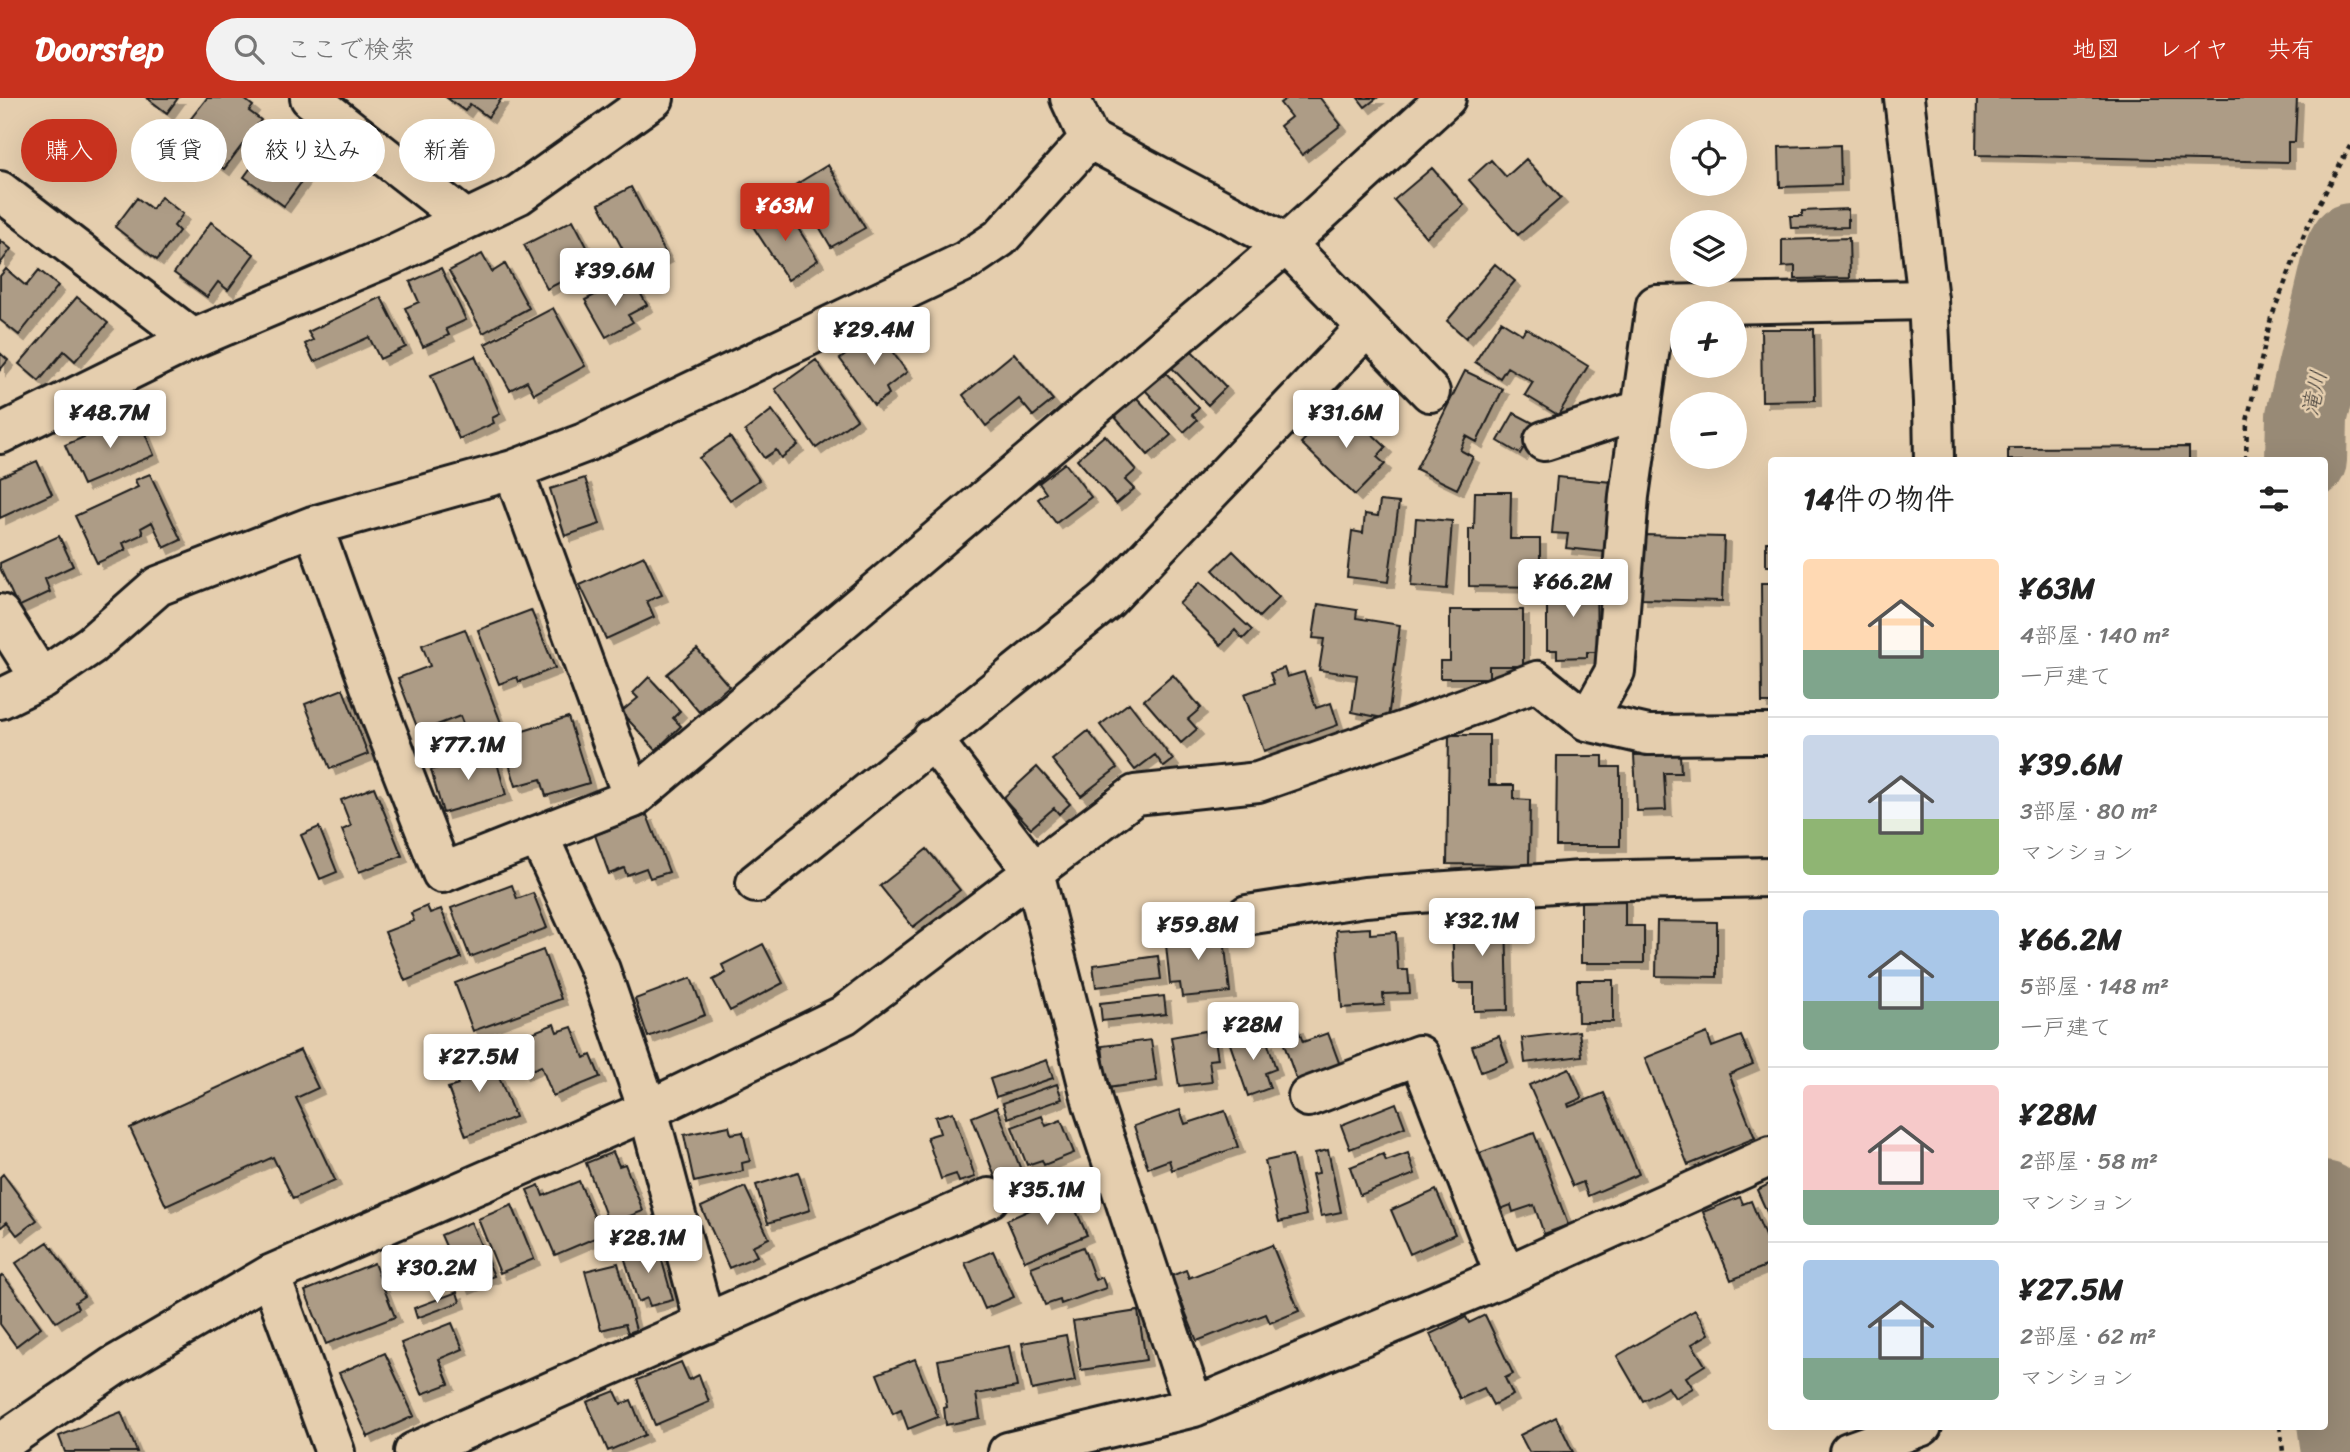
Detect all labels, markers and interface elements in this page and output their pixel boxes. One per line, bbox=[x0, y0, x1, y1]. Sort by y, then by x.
search box bbox=[206, 18, 696, 81]
text: Doorstep bbox=[35, 20, 164, 78]
text: ここで検索 bbox=[286, 26, 416, 72]
text: 地図 bbox=[2072, 28, 2120, 70]
text: レイヤ bbox=[2158, 28, 2229, 70]
text: 共有 bbox=[2267, 28, 2315, 70]
icon: search bbox=[230, 30, 268, 68]
chip: 購入 bbox=[21, 119, 117, 182]
chip: 賃貸 bbox=[131, 119, 227, 182]
chip: 絞り込み bbox=[241, 119, 385, 182]
chip: 新着 bbox=[399, 119, 495, 182]
map controls bbox=[1670, 119, 1747, 469]
button: locate bbox=[1670, 119, 1747, 196]
pin: ¥63M bbox=[744, 184, 826, 243]
text: ¥63M bbox=[756, 185, 814, 226]
button: layers bbox=[1670, 210, 1747, 287]
pin: ¥39.6M bbox=[558, 248, 672, 308]
text: ¥39.6M bbox=[576, 250, 654, 291]
button: + bbox=[1670, 301, 1747, 378]
pin: ¥29.4M bbox=[817, 308, 931, 367]
text: ¥29.4M bbox=[834, 309, 914, 350]
water label: 滝川 bbox=[2290, 366, 2339, 420]
pin: ¥48.7M bbox=[53, 390, 167, 450]
pin: ¥31.6M bbox=[1289, 390, 1403, 450]
text: ¥48.7M bbox=[70, 392, 150, 433]
text: ¥31.6M bbox=[1309, 392, 1383, 433]
button: − bbox=[1670, 392, 1747, 469]
text: 14件の物件 bbox=[1803, 472, 1955, 526]
icon: filters bbox=[2255, 480, 2293, 518]
pin: ¥66.2M bbox=[1516, 560, 1630, 619]
text: ¥66.2M bbox=[1534, 561, 1612, 602]
text: ¥63M bbox=[2020, 561, 2095, 615]
icon: home bbox=[1859, 587, 1943, 671]
text: 4部屋 · 140 m² bbox=[2020, 615, 2170, 656]
text: 一戸建て bbox=[2020, 656, 2112, 697]
pin: ¥77.1M bbox=[411, 722, 525, 782]
text: ¥77.1M bbox=[431, 724, 505, 765]
text: ¥39.6M bbox=[2020, 737, 2122, 791]
icon: home bbox=[1859, 763, 1943, 847]
text: 3部屋 · 80 m² bbox=[2020, 791, 2158, 832]
text: マンション bbox=[2020, 832, 2134, 873]
pin: ¥32.1M bbox=[1425, 898, 1539, 958]
text: ¥32.1M bbox=[1445, 900, 1519, 941]
pin: ¥59.8M bbox=[1141, 902, 1255, 962]
text: ¥59.8M bbox=[1158, 904, 1238, 945]
text: ¥66.2M bbox=[2020, 912, 2122, 966]
icon: home bbox=[1859, 938, 1943, 1022]
text: 5部屋 · 148 m² bbox=[2020, 966, 2169, 1007]
pin: ¥28M bbox=[1212, 1002, 1294, 1062]
text: ¥28M bbox=[1224, 1004, 1282, 1045]
text: 一戸建て bbox=[2020, 1007, 2112, 1048]
pin: ¥27.5M bbox=[422, 1034, 536, 1094]
text: ¥27.5M bbox=[440, 1036, 518, 1077]
text: ¥28M bbox=[2020, 1087, 2097, 1141]
icon: home bbox=[1859, 1113, 1943, 1197]
text: 2部屋 · 58 m² bbox=[2020, 1141, 2158, 1182]
pin: ¥35.1M bbox=[990, 1168, 1104, 1227]
text: ¥35.1M bbox=[1009, 1169, 1085, 1210]
text: マンション bbox=[2020, 1182, 2134, 1223]
pin: ¥28.1M bbox=[591, 1216, 705, 1275]
text: ¥28.1M bbox=[610, 1217, 686, 1258]
pin: ¥30.2M bbox=[380, 1246, 494, 1305]
text: ¥30.2M bbox=[398, 1247, 476, 1288]
text: ¥27.5M bbox=[2020, 1262, 2123, 1316]
icon: home bbox=[1859, 1288, 1943, 1372]
text: 2部屋 · 62 m² bbox=[2020, 1316, 2156, 1357]
text: マンション bbox=[2020, 1357, 2134, 1398]

